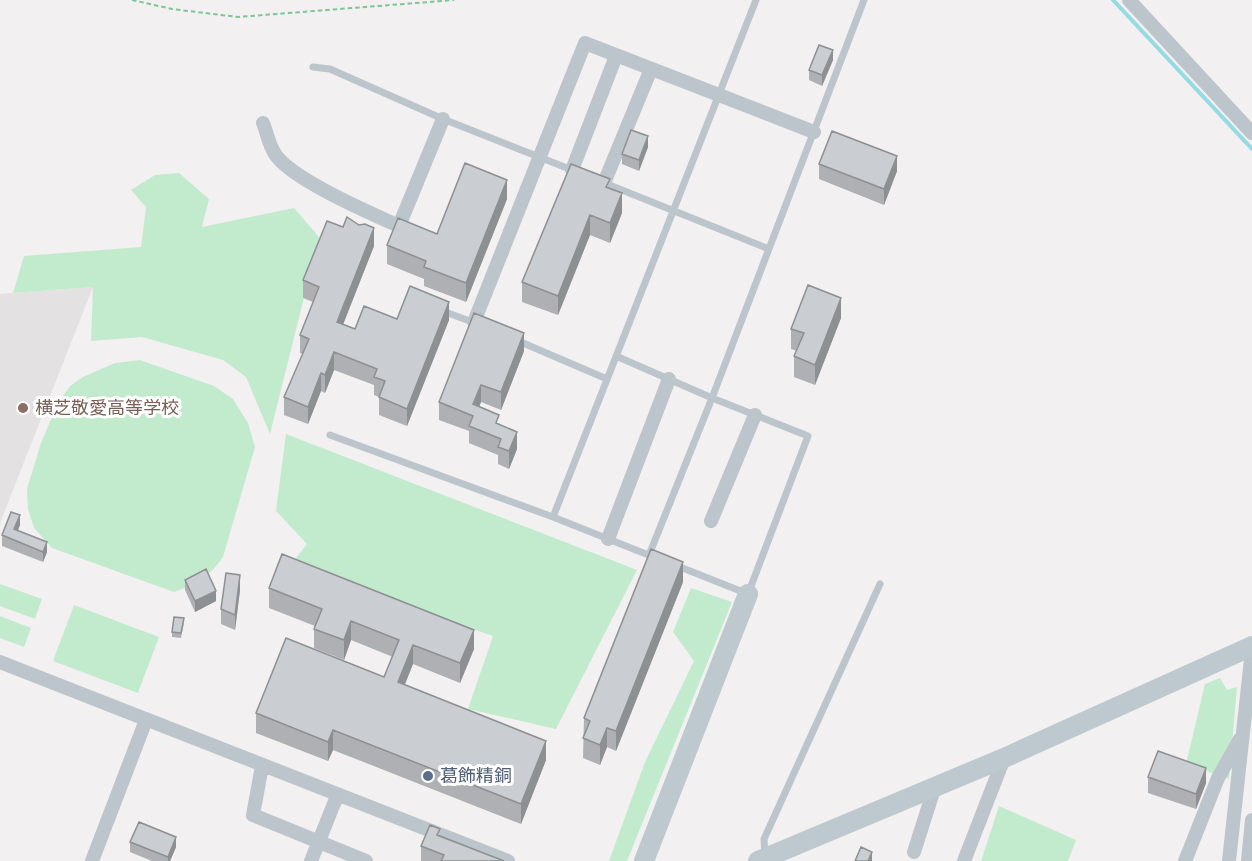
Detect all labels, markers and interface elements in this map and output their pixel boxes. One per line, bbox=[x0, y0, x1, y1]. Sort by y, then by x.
place label: 横芝敬愛高等学校 bbox=[35, 397, 179, 419]
marker: 横芝敬愛高等学校 bbox=[16, 401, 30, 415]
place label: 葛飾精銅 bbox=[440, 765, 512, 787]
marker: 葛飾精銅 bbox=[421, 769, 435, 783]

